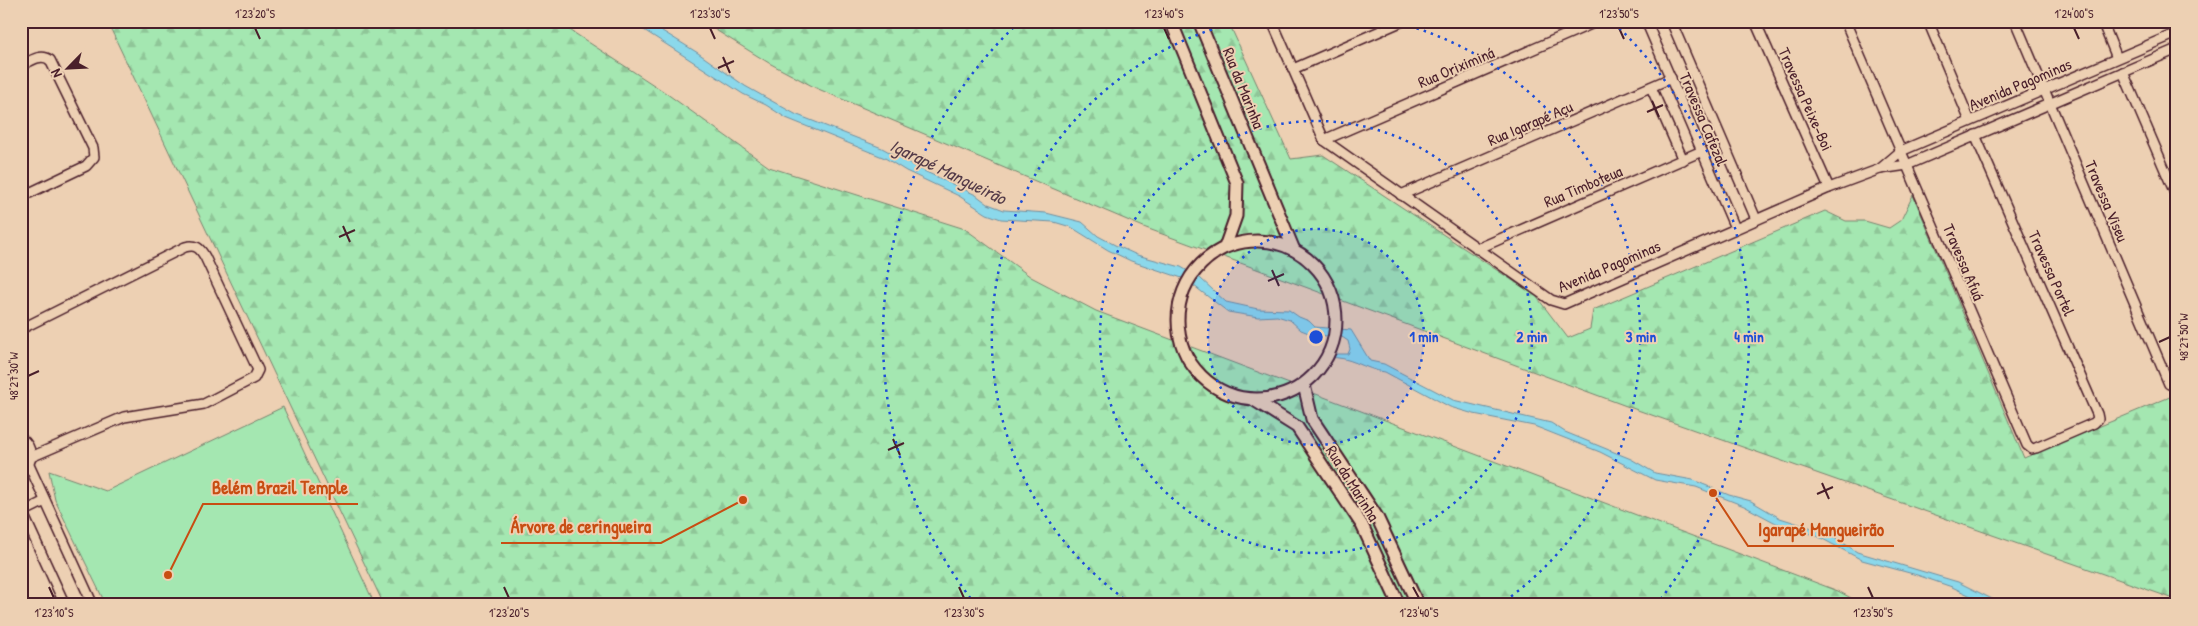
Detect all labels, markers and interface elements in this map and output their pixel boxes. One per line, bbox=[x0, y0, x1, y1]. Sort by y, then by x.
text: 1°23'20"S bbox=[235, 5, 276, 22]
text: 1°23'30"S bbox=[690, 5, 730, 22]
text: 1°23'40"S bbox=[1144, 5, 1184, 22]
text: 1°23'50"S bbox=[1599, 5, 1639, 22]
text: 1°24'00"S bbox=[2054, 5, 2094, 22]
street label: Rua Oriximiná bbox=[1414, 41, 1498, 93]
north arrow bbox=[42, 42, 92, 92]
street label: Rua da Marinha bbox=[1218, 44, 1270, 132]
street label: Travessa Peixe-Boi bbox=[1773, 44, 1839, 154]
street label: Avenida Pagominas bbox=[1965, 53, 2075, 115]
text: N bbox=[45, 66, 66, 81]
street label: Travessa Cafezal bbox=[1674, 69, 1734, 170]
street label: Rua Igarapé Açu bbox=[1484, 95, 1577, 151]
water label: Igarapé Mangueirão bbox=[886, 133, 1012, 211]
street label: Travessa Viseu bbox=[2080, 157, 2134, 246]
street label: Rua Timboteua bbox=[1540, 160, 1626, 212]
street label: Travessa Afuá bbox=[1938, 220, 1990, 304]
street label: Travessa Portel bbox=[2023, 227, 2081, 320]
street label: Avenida Pagominas bbox=[1554, 235, 1664, 297]
text: 48°27'50"W bbox=[2175, 313, 2192, 361]
text: 1 min bbox=[1409, 326, 1439, 347]
text: 2 min bbox=[1517, 326, 1548, 347]
text: 3 min bbox=[1626, 326, 1656, 347]
text: 4 min bbox=[1734, 326, 1764, 347]
centre of rings bbox=[1307, 328, 1325, 346]
text: 48°27'30"W bbox=[5, 352, 22, 400]
street label: Rua da Marinha bbox=[1321, 441, 1385, 525]
callout: Belém Brazil Temple bbox=[203, 471, 358, 504]
text: Belém Brazil Temple bbox=[212, 475, 349, 501]
callout: Árvore de ceringueira bbox=[501, 510, 661, 543]
callout: Igarapé Mangueirão bbox=[1748, 513, 1894, 546]
text: Árvore de ceringueira bbox=[511, 514, 652, 540]
text: Igarapé Mangueirão bbox=[1758, 517, 1885, 543]
text: 1°23'10"S bbox=[35, 604, 74, 621]
text: 1°23'20"S bbox=[489, 604, 530, 621]
text: 1°23'30"S bbox=[944, 604, 984, 621]
text: 1°23'40"S bbox=[1399, 604, 1439, 621]
text: 1°23'50"S bbox=[1853, 604, 1893, 621]

